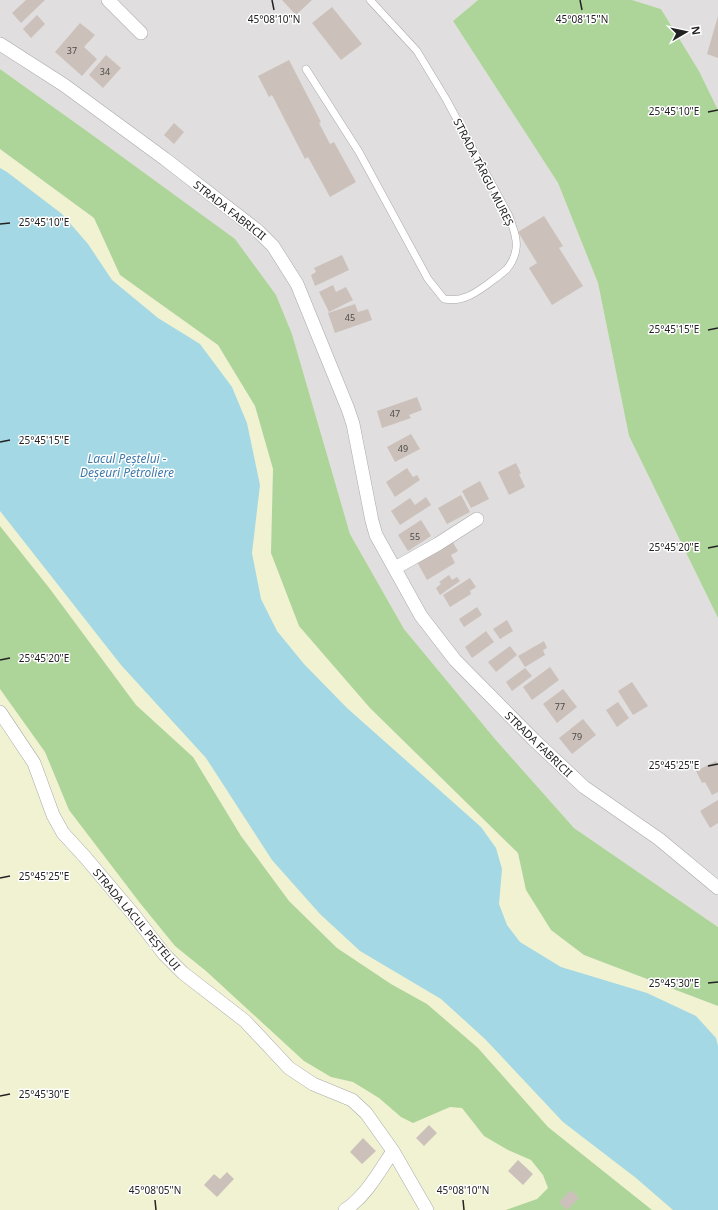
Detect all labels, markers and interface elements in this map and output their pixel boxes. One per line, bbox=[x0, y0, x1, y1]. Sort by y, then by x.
text: 45°08'10"N bbox=[248, 12, 300, 26]
text: 45°08'15"N bbox=[556, 12, 608, 26]
north arrow bbox=[666, 12, 706, 52]
text: N bbox=[688, 25, 704, 36]
house number: 37 bbox=[67, 44, 77, 57]
house number: 34 bbox=[100, 65, 110, 78]
text: 25°45'10"E bbox=[649, 104, 699, 118]
street label: STRADA TÂRGU MUREȘ bbox=[450, 116, 518, 228]
street label: STRADA FABRICII bbox=[191, 177, 270, 243]
text: 25°45'10"E bbox=[19, 215, 69, 229]
house number: 45 bbox=[345, 311, 355, 324]
text: 25°45'15"E bbox=[649, 322, 699, 336]
house number: 47 bbox=[390, 407, 400, 420]
text: 25°45'15"E bbox=[19, 433, 69, 447]
house number: 49 bbox=[398, 442, 408, 455]
water label: Lacul Peștelui - Deșeuri Petroliere bbox=[80, 450, 174, 481]
house number: 55 bbox=[410, 530, 420, 543]
text: 25°45'20"E bbox=[649, 540, 699, 554]
text: 25°45'20"E bbox=[19, 651, 69, 665]
house number: 77 bbox=[555, 700, 565, 713]
street label: STRADA FABRICII bbox=[502, 708, 576, 780]
house number: 79 bbox=[572, 730, 582, 743]
text: 25°45'25"E bbox=[649, 758, 699, 772]
street label: STRADA LACUL PEȘTELUI bbox=[90, 865, 184, 973]
text: 25°45'25"E bbox=[19, 869, 69, 883]
text: 25°45'30"E bbox=[649, 976, 699, 990]
text: 25°45'30"E bbox=[19, 1087, 69, 1101]
text: 45°08'05"N bbox=[129, 1183, 181, 1197]
text: 45°08'10"N bbox=[437, 1183, 489, 1197]

